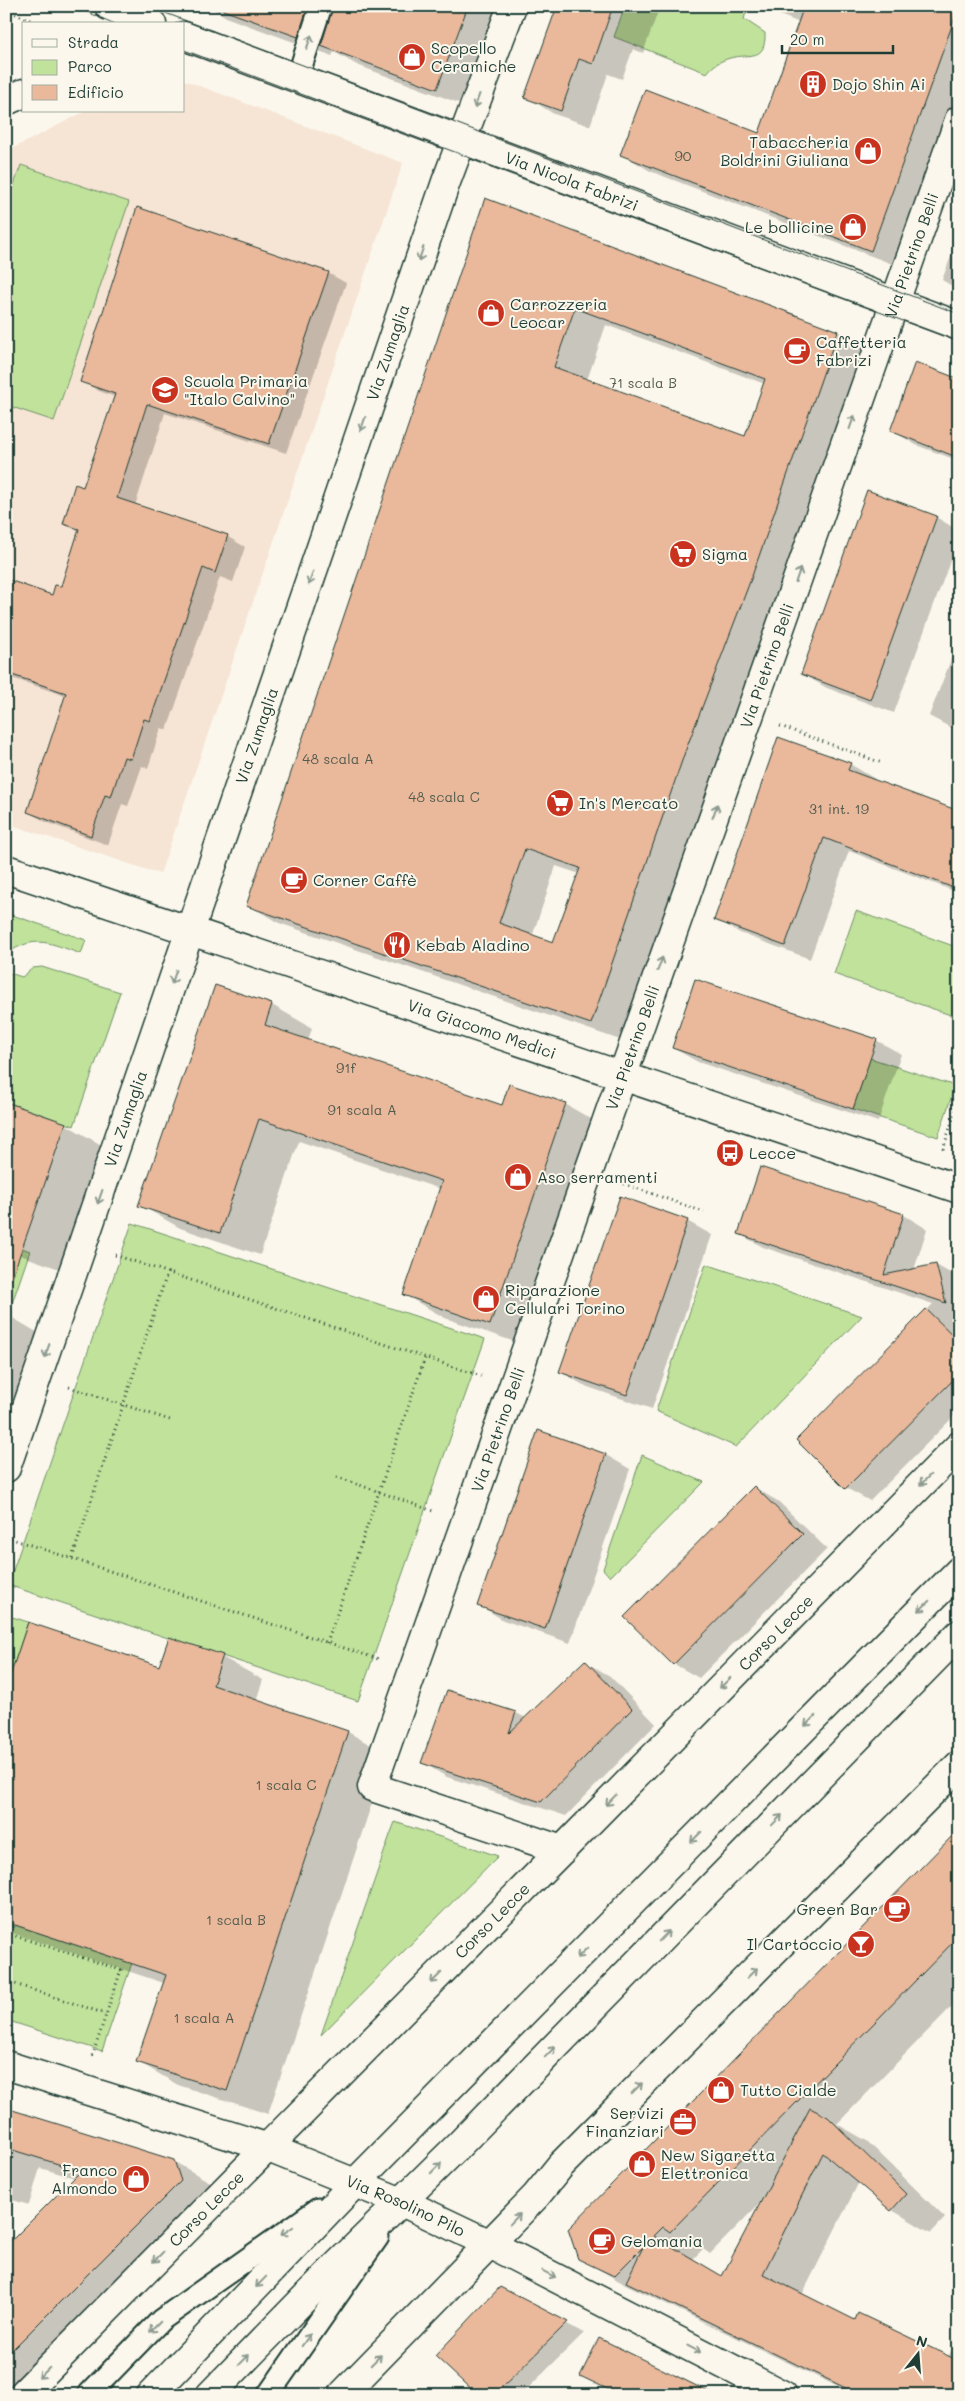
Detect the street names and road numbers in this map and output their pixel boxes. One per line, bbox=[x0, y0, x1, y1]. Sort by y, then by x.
street label: Via Nicola Fabrizi bbox=[502, 146, 642, 215]
street label: Via Pietrino Belli bbox=[879, 190, 943, 321]
street label: Via Zumaglia bbox=[361, 301, 413, 403]
street label: Via Pietrino Belli bbox=[735, 600, 798, 731]
street label: Via Zumaglia bbox=[230, 684, 282, 787]
street label: Via Pietrino Belli bbox=[600, 982, 664, 1113]
street label: Via Giacomo Medici bbox=[405, 994, 559, 1063]
street label: Via Zumaglia bbox=[99, 1068, 151, 1170]
street label: Via Pietrino Belli bbox=[466, 1364, 529, 1495]
street label: Corso Lecce bbox=[733, 1590, 817, 1675]
street label: Corso Lecce bbox=[450, 1878, 534, 1962]
street label: Corso Lecce bbox=[164, 2166, 248, 2251]
street label: Via Rosolino Pilo bbox=[343, 2170, 469, 2241]

